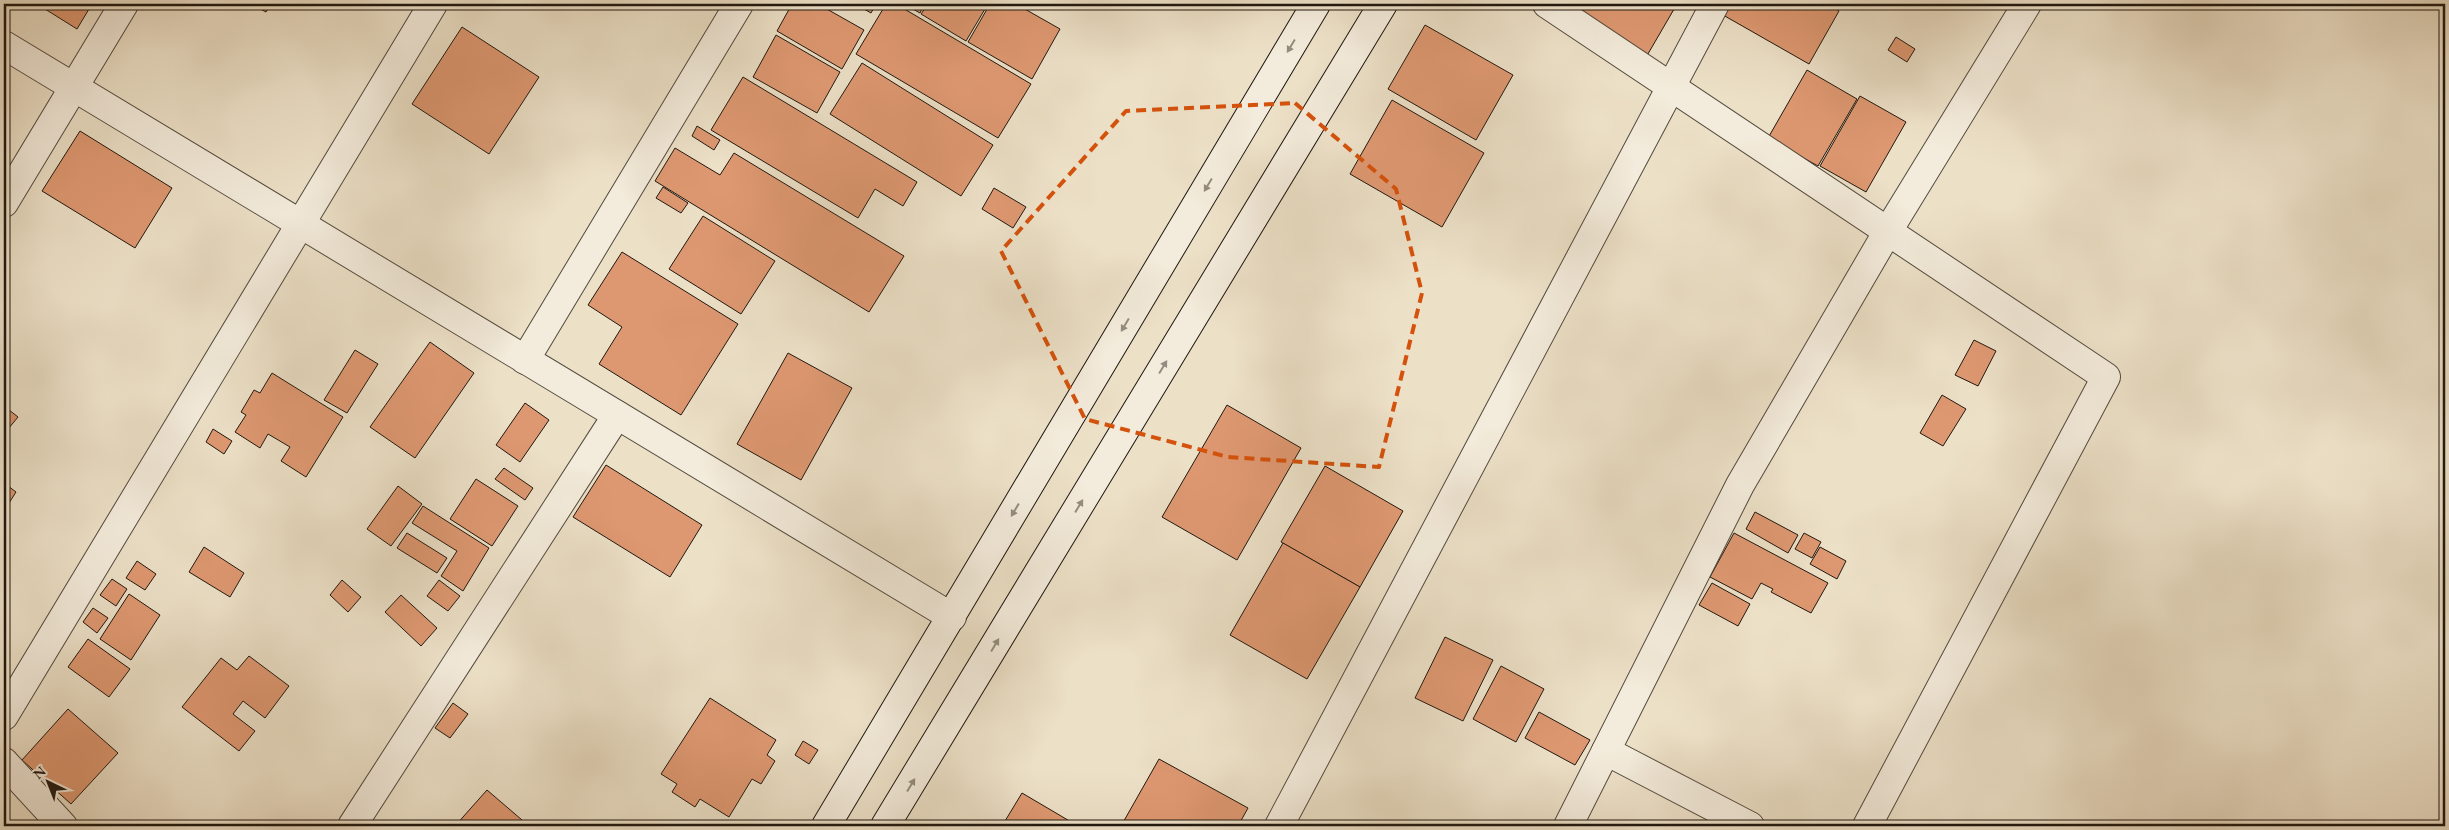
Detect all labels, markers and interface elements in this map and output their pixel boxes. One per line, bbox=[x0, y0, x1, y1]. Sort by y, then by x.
one-way arrow bbox=[1287, 39, 1296, 52]
one-way arrow bbox=[1204, 179, 1213, 192]
one-way arrow bbox=[1121, 318, 1130, 331]
one-way arrow bbox=[1158, 361, 1167, 374]
one-way arrow bbox=[1074, 500, 1083, 513]
one-way arrow bbox=[1011, 503, 1020, 516]
one-way arrow bbox=[990, 639, 999, 652]
north arrow bbox=[22, 758, 72, 808]
text: N bbox=[29, 762, 50, 783]
one-way arrow bbox=[906, 778, 915, 791]

